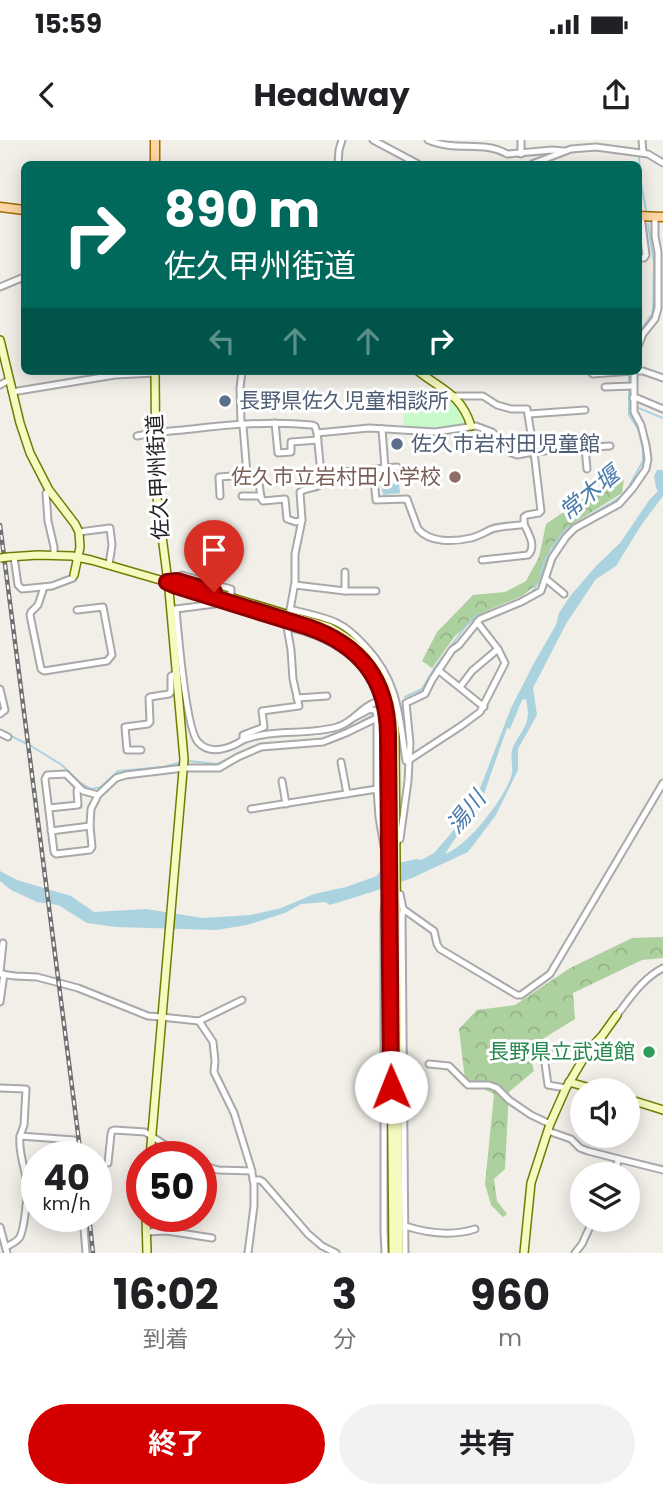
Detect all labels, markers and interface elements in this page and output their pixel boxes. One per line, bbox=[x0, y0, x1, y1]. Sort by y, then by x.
text: 15:59 bbox=[35, 6, 102, 42]
text: Headway bbox=[253, 72, 410, 117]
icon: back bbox=[28, 76, 66, 114]
icon: share bbox=[597, 76, 635, 114]
text: 890 m bbox=[164, 176, 320, 244]
icon: right bbox=[49, 189, 140, 280]
text: 佐久甲州街道 bbox=[164, 243, 356, 288]
icon: left bbox=[203, 322, 241, 360]
icon: ahead bbox=[276, 322, 314, 360]
icon: ahead bbox=[349, 322, 387, 360]
icon: right bbox=[422, 322, 460, 360]
place label: 長野県佐久児童相談所 bbox=[239, 386, 449, 415]
marker: 長野県佐久児童相談所 bbox=[217, 393, 233, 409]
street label: 佐久甲州街道 bbox=[140, 413, 175, 541]
place label: 佐久市岩村田児童館 bbox=[411, 429, 600, 458]
marker: 佐久市岩村田児童館 bbox=[389, 436, 405, 452]
water label: 常木堰 bbox=[552, 456, 629, 527]
place label: 佐久市立岩村田小学校 bbox=[231, 462, 441, 491]
marker: 佐久市立岩村田小学校 bbox=[447, 469, 463, 485]
pin bbox=[184, 520, 244, 592]
icon: arrive bbox=[195, 531, 233, 569]
water label: 湯川 bbox=[439, 782, 495, 840]
place label: 長野県立武道館 bbox=[488, 1037, 635, 1066]
marker: 長野県立武道館 bbox=[641, 1044, 657, 1060]
position arrow bbox=[354, 1050, 428, 1124]
map controls bbox=[570, 1078, 640, 1232]
button: sound bbox=[570, 1078, 640, 1148]
speed limit sign: 50 bbox=[126, 1141, 217, 1232]
text: 40 bbox=[43, 1153, 90, 1202]
button: layers bbox=[570, 1162, 640, 1232]
text: km/h bbox=[43, 1191, 90, 1216]
text: 16:02 bbox=[113, 1265, 219, 1324]
text: 3 bbox=[332, 1265, 357, 1324]
text: 960 bbox=[470, 1266, 550, 1325]
text: m bbox=[498, 1322, 522, 1354]
text: 到着 bbox=[143, 1323, 189, 1355]
text: 分 bbox=[333, 1323, 356, 1355]
button: 終了 bbox=[28, 1404, 325, 1484]
button: 共有 bbox=[339, 1404, 635, 1484]

